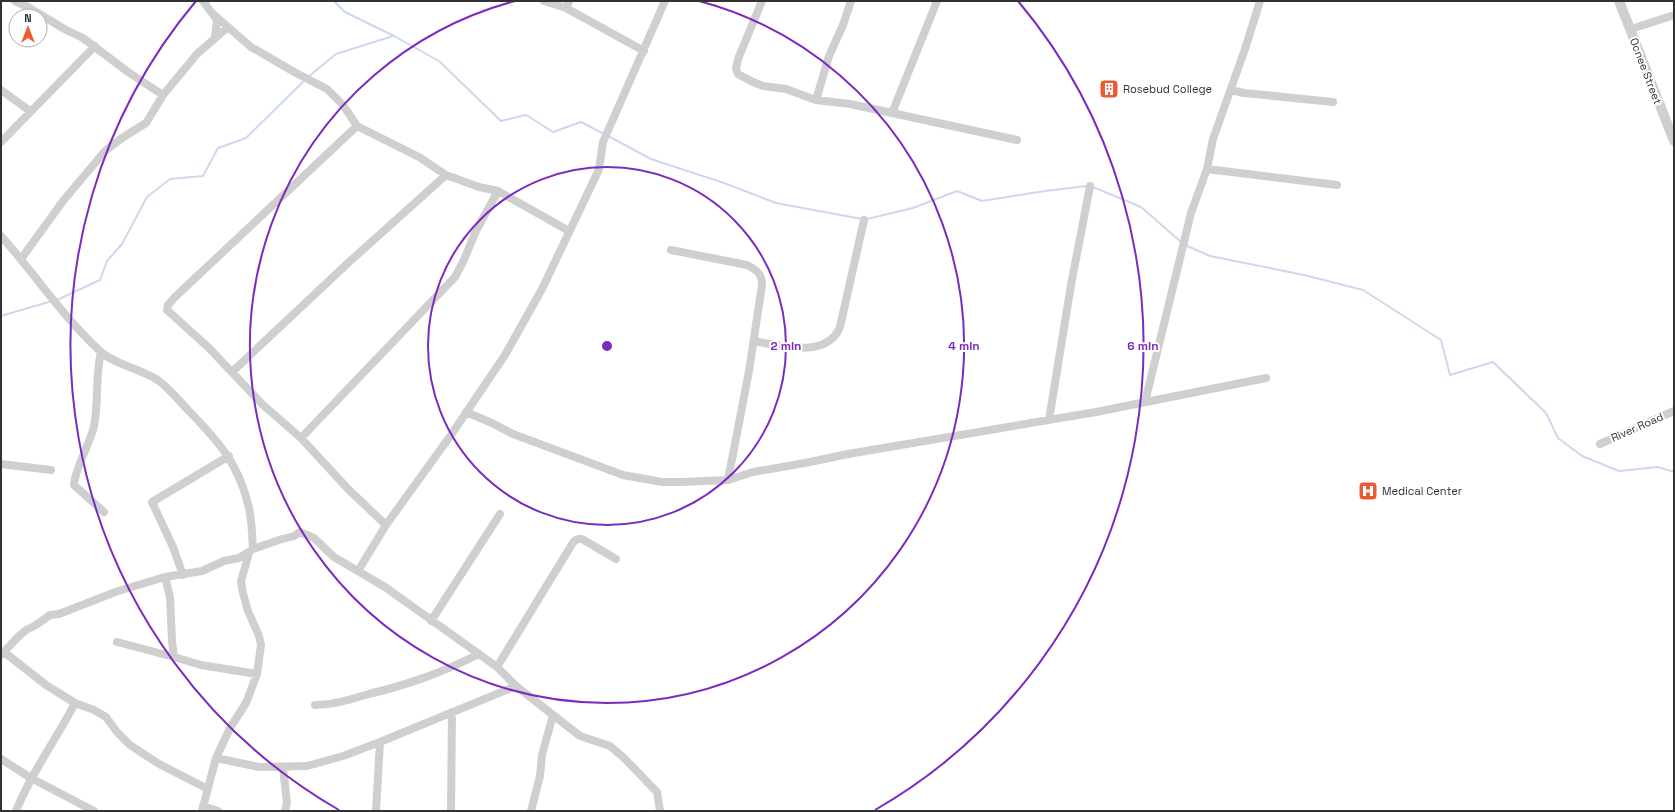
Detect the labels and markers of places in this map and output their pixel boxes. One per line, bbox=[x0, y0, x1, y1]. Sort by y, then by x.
building icon: Rosebud College bbox=[1098, 78, 1120, 100]
place label: Rosebud College bbox=[1123, 82, 1212, 96]
centre of rings bbox=[600, 339, 614, 353]
hospital icon: Medical Center bbox=[1357, 480, 1379, 502]
place label: Medical Center bbox=[1382, 484, 1462, 498]

